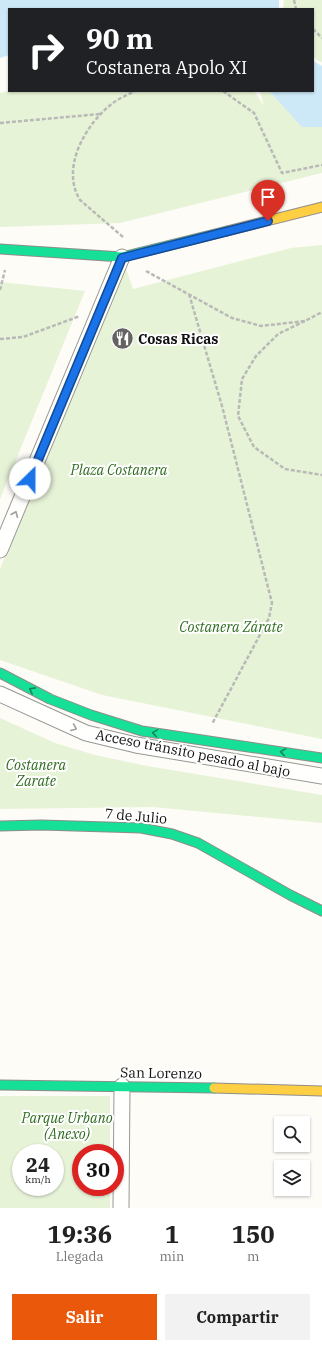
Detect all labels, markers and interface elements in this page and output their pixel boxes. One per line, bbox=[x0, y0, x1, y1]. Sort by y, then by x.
text: 90 m bbox=[86, 20, 153, 57]
icon: right bbox=[20, 24, 72, 76]
text: Costanera Apolo XI bbox=[86, 56, 247, 79]
pin bbox=[251, 180, 285, 221]
icon: arrive bbox=[257, 186, 279, 208]
restaurant icon: Cosas Ricas bbox=[110, 326, 136, 352]
place label: Cosas Ricas bbox=[138, 330, 218, 348]
position arrow bbox=[9, 458, 51, 500]
park label: Plaza Costanera bbox=[70, 461, 168, 479]
one-way arrow bbox=[10, 510, 18, 518]
park label: Costanera Zárate bbox=[179, 618, 283, 636]
one-way arrow bbox=[29, 688, 37, 695]
one-way arrow bbox=[70, 723, 77, 731]
street label: Acceso tránsito pesado al bajo bbox=[94, 725, 292, 781]
one-way arrow bbox=[152, 729, 158, 737]
one-way arrow bbox=[280, 748, 287, 757]
park label: Costanera Zarate bbox=[6, 756, 67, 790]
street label: 7 de Julio bbox=[104, 804, 168, 828]
street label: San Lorenzo bbox=[120, 1063, 202, 1083]
park label: Parque Urbano (Anexo) bbox=[20, 1109, 113, 1143]
map controls bbox=[274, 1116, 310, 1196]
button: search bbox=[274, 1116, 310, 1152]
speed limit sign: 30 bbox=[72, 1144, 124, 1196]
text: 24 bbox=[26, 1151, 50, 1178]
button: layers bbox=[274, 1160, 310, 1196]
text: km/h bbox=[25, 1173, 51, 1186]
text: 19:36 bbox=[47, 1218, 112, 1250]
text: 1 bbox=[165, 1218, 179, 1250]
text: 150 bbox=[232, 1218, 275, 1250]
text: Llegada bbox=[56, 1248, 104, 1265]
text: min bbox=[159, 1248, 184, 1265]
text: m bbox=[247, 1248, 259, 1265]
button: Salir bbox=[12, 1294, 157, 1340]
button: Compartir bbox=[165, 1294, 310, 1340]

